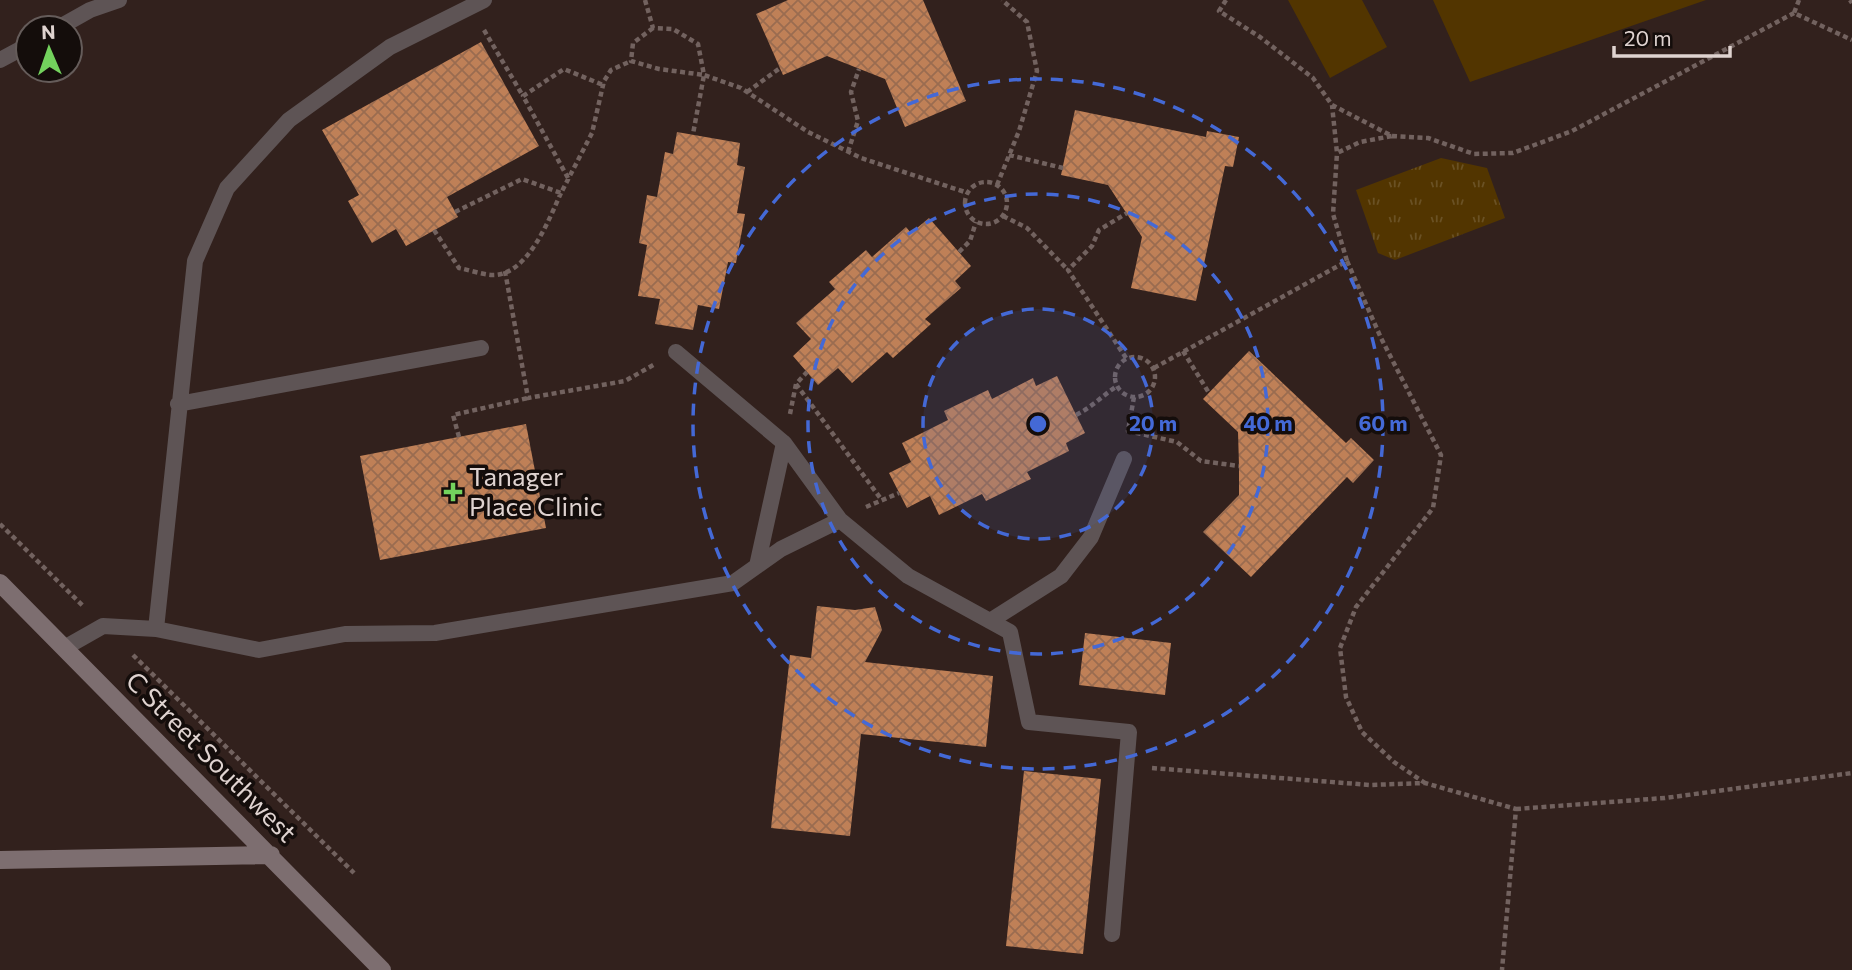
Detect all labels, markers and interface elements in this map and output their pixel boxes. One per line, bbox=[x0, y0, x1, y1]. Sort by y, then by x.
north arrow bbox=[14, 14, 84, 84]
scale bar bbox=[1614, 14, 1730, 58]
text: N bbox=[41, 20, 56, 43]
text: 20 m bbox=[1624, 25, 1672, 50]
text: 20 m bbox=[1129, 410, 1177, 435]
text: 40 m bbox=[1243, 410, 1293, 435]
text: 60 m bbox=[1358, 410, 1408, 435]
centre of rings bbox=[1026, 412, 1050, 436]
place label: Tanager Place Clinic bbox=[469, 460, 603, 521]
marker: Tanager Place Clinic bbox=[443, 482, 463, 502]
street label: C Street Southwest bbox=[120, 664, 304, 848]

